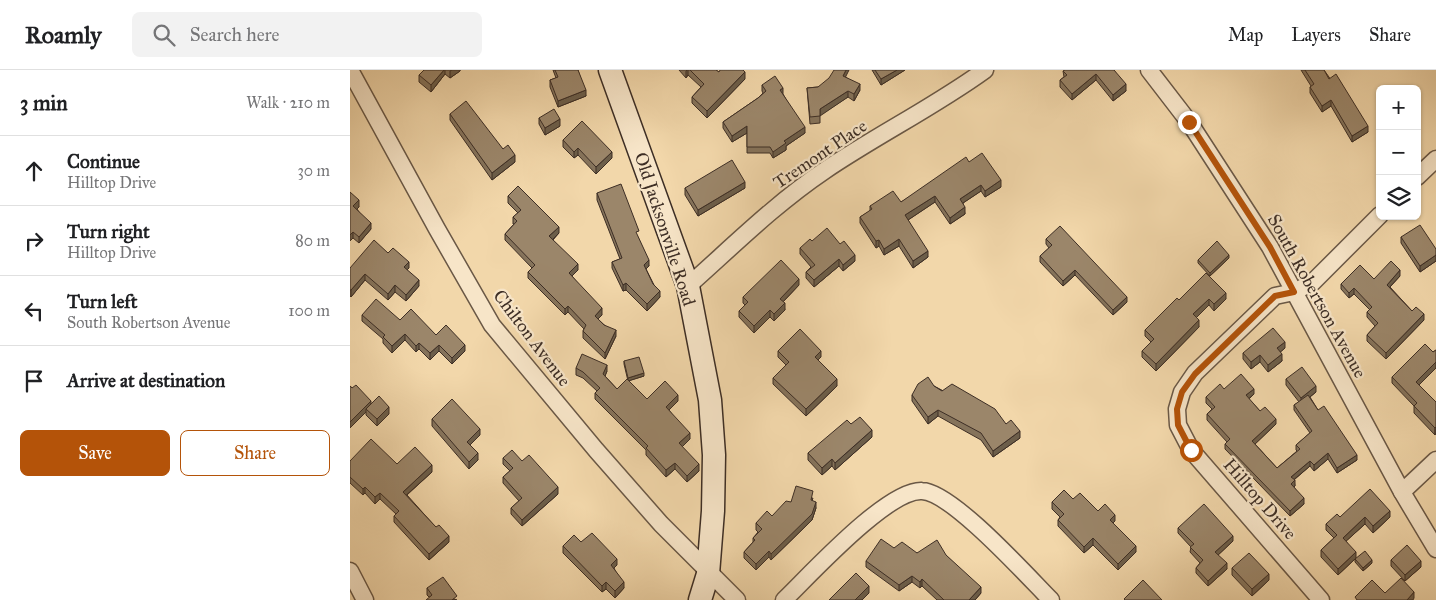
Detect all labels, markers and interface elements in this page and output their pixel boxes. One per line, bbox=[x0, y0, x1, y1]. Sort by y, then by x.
search box bbox=[132, 12, 482, 57]
text: Roamly bbox=[25, 20, 102, 50]
icon: search bbox=[150, 21, 178, 49]
text: Search here bbox=[190, 23, 280, 46]
text: Map bbox=[1228, 24, 1263, 46]
text: Layers bbox=[1291, 24, 1341, 46]
text: Share bbox=[1369, 24, 1411, 46]
map controls bbox=[1376, 85, 1421, 220]
button: + bbox=[1376, 85, 1421, 130]
text: 3 min bbox=[20, 90, 68, 116]
text: Walk · 210 m bbox=[246, 93, 330, 112]
route end bbox=[1178, 111, 1201, 134]
street label: Tremont Place bbox=[769, 115, 871, 193]
button: − bbox=[1376, 130, 1421, 175]
street label: Old Jacksonville Road bbox=[629, 149, 700, 309]
text: Continue bbox=[67, 150, 140, 173]
icon: ahead bbox=[20, 157, 48, 185]
text: 30 m bbox=[297, 161, 330, 180]
text: Hilltop Drive bbox=[67, 173, 156, 192]
button: layers bbox=[1376, 175, 1421, 220]
street label: South Robertson Avenue bbox=[1263, 210, 1371, 382]
text: Turn right bbox=[67, 220, 150, 243]
icon: right bbox=[20, 227, 48, 255]
text: 80 m bbox=[295, 231, 330, 250]
text: Hilltop Drive bbox=[67, 243, 156, 262]
street label: Chilton Avenue bbox=[489, 285, 575, 391]
text: Turn left bbox=[67, 290, 137, 313]
icon: left bbox=[20, 297, 48, 325]
text: 100 m bbox=[288, 301, 330, 320]
text: South Robertson Avenue bbox=[67, 313, 230, 332]
icon: arrive bbox=[20, 367, 48, 395]
text: Arrive at destination bbox=[67, 369, 225, 392]
button: Save bbox=[20, 430, 170, 476]
button: Share bbox=[180, 430, 330, 476]
route start bbox=[1180, 439, 1203, 462]
street label: Hilltop Drive bbox=[1219, 454, 1301, 544]

